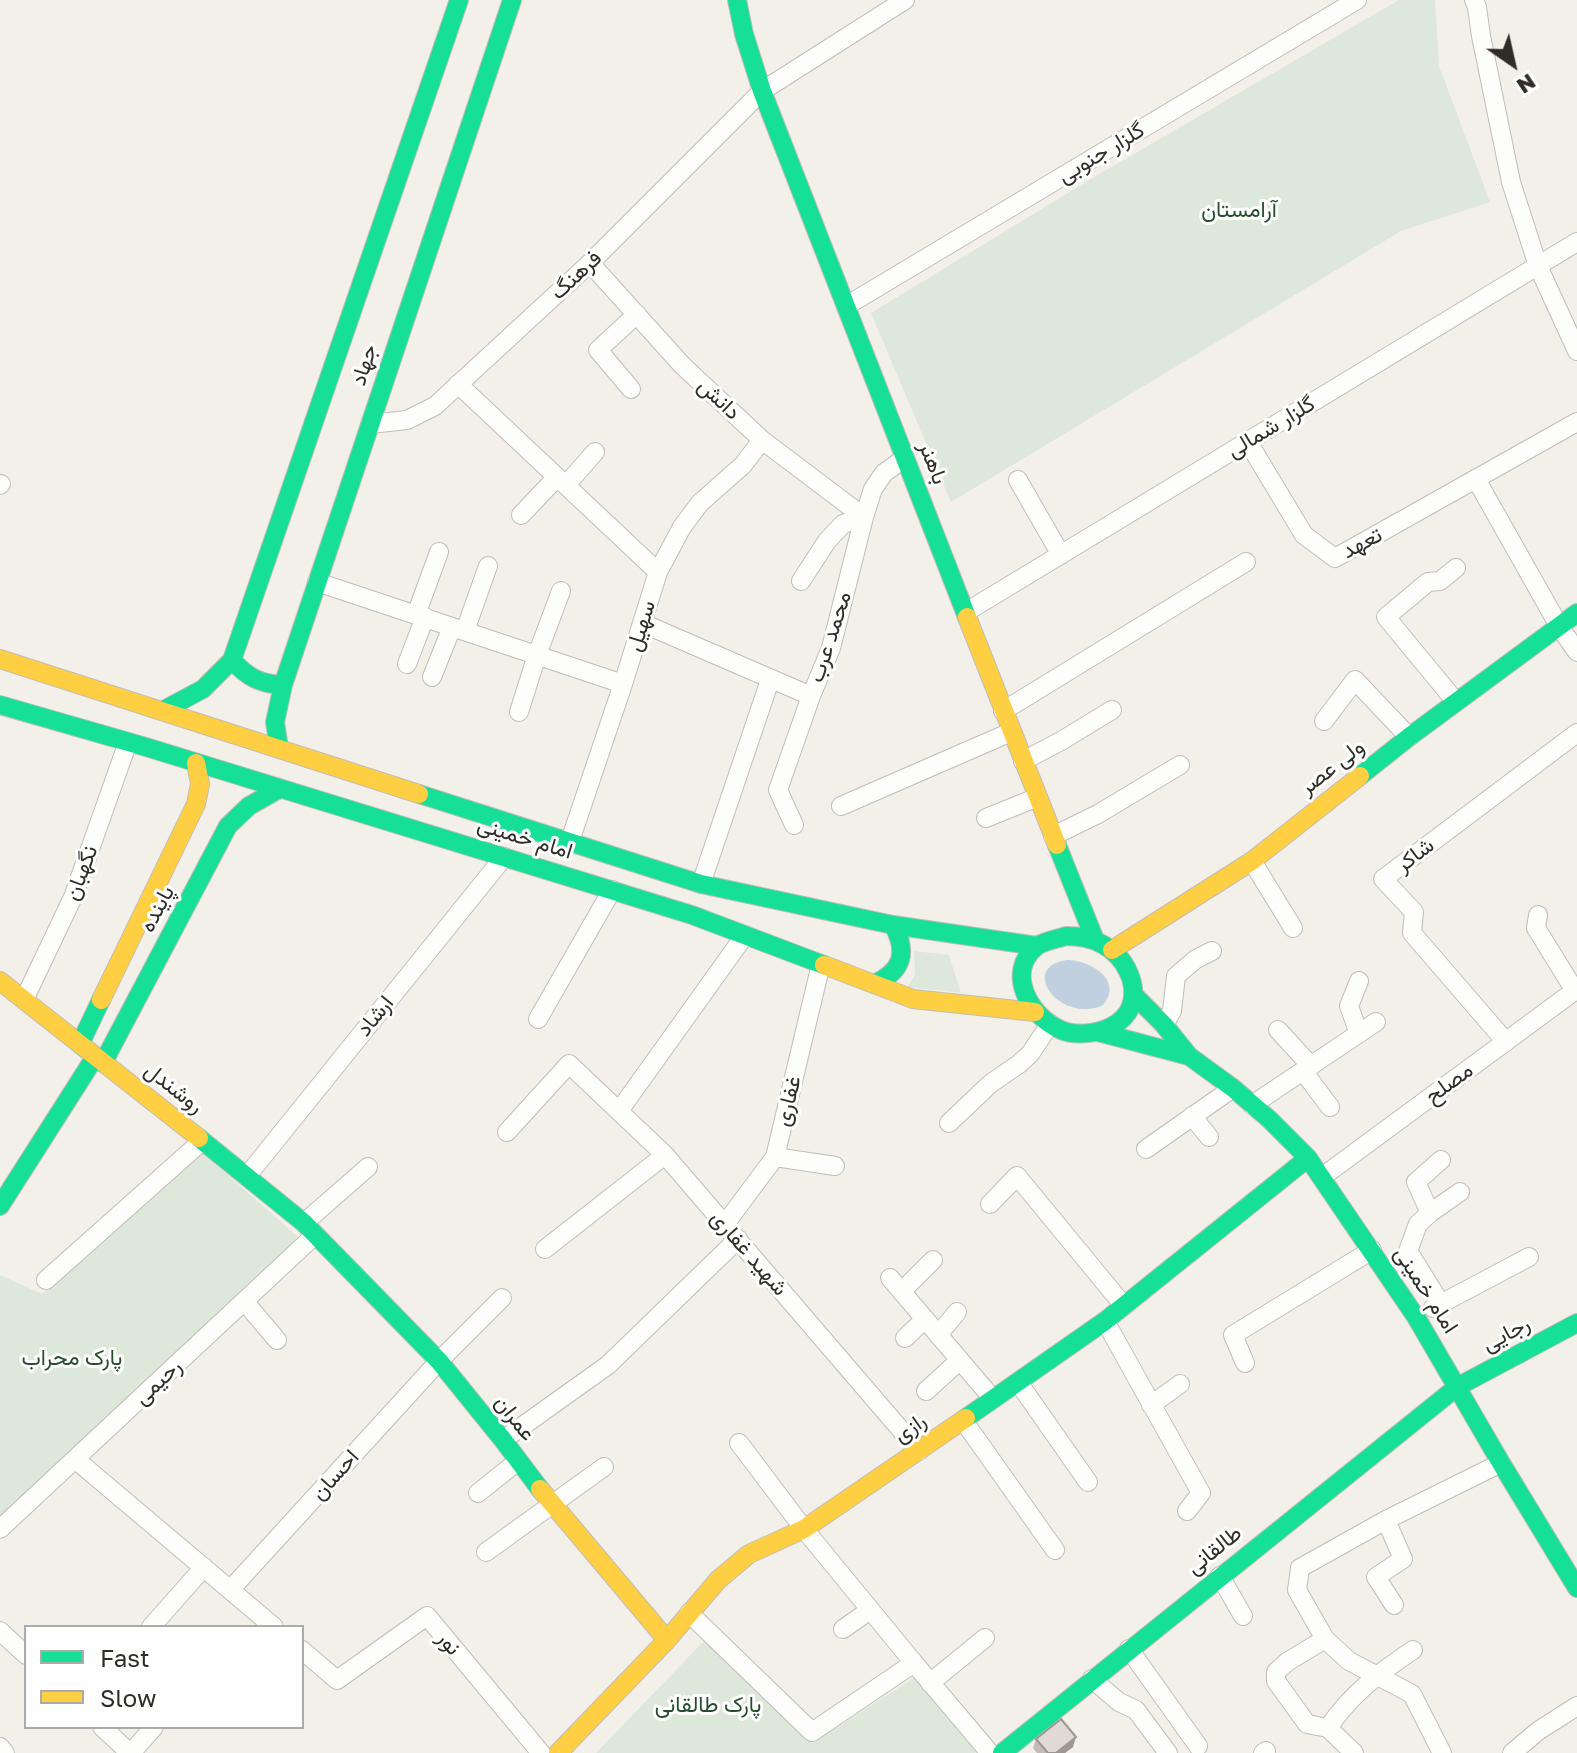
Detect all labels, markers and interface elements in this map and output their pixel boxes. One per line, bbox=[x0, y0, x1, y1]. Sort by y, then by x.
north arrow bbox=[1473, 24, 1553, 104]
text: N bbox=[1512, 68, 1541, 100]
street label: گلزار جنوبی bbox=[1053, 117, 1149, 189]
park label: آرامستان bbox=[1201, 197, 1277, 223]
street label: فرهنگ bbox=[545, 245, 607, 305]
street label: جهاد bbox=[345, 341, 383, 389]
street label: دانش bbox=[692, 373, 746, 425]
street label: گلزار شمالی bbox=[1222, 390, 1320, 464]
street label: باهنر bbox=[913, 438, 953, 488]
street label: تعهد bbox=[1337, 521, 1387, 565]
street label: محمد عرب bbox=[803, 588, 857, 686]
street label: سهیل bbox=[621, 597, 661, 655]
street label: ولی عصر bbox=[1294, 734, 1370, 800]
street label: امام خمینی bbox=[474, 811, 576, 865]
street label: شاکر bbox=[1391, 832, 1439, 878]
street label: نگهبان bbox=[59, 842, 103, 904]
street label: پاینده bbox=[134, 881, 180, 937]
street label: ارشاد bbox=[351, 990, 399, 1042]
street label: روشندل bbox=[139, 1057, 209, 1119]
street label: مصلح bbox=[1420, 1057, 1478, 1109]
street label: غفاری bbox=[769, 1073, 807, 1129]
street label: شهید غفاری bbox=[705, 1205, 793, 1301]
street label: امام خمینی bbox=[1388, 1242, 1464, 1338]
street label: رجایی bbox=[1478, 1311, 1534, 1357]
park label: پارک محراب bbox=[22, 1345, 122, 1371]
street label: رحیمی bbox=[129, 1353, 187, 1411]
street label: عمران bbox=[489, 1390, 541, 1446]
street label: رازی bbox=[888, 1407, 932, 1449]
street label: احسان bbox=[305, 1444, 365, 1506]
street label: طالقانی bbox=[1181, 1520, 1247, 1580]
legend bbox=[24, 1625, 304, 1729]
street label: نور bbox=[431, 1625, 467, 1661]
text: Fast bbox=[100, 1643, 150, 1672]
text: Slow bbox=[100, 1683, 156, 1712]
park label: پارک طالقانی bbox=[655, 1692, 761, 1718]

